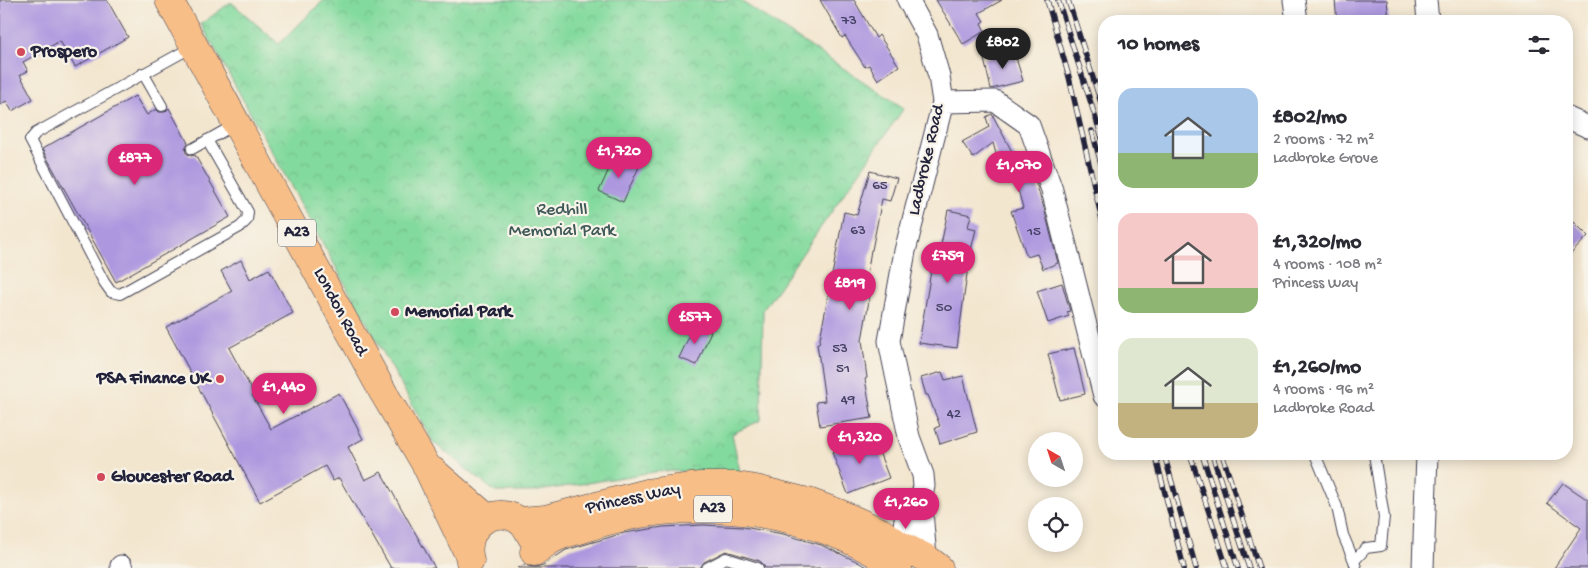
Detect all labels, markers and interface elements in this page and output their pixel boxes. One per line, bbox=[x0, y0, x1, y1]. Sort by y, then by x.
house number: 73 bbox=[840, 12, 857, 30]
pin: £802 bbox=[973, 28, 1033, 70]
icon: filters bbox=[1525, 31, 1553, 59]
text: 10 homes bbox=[1118, 33, 1199, 58]
text: £802 bbox=[987, 34, 1019, 53]
place label: Prospero bbox=[30, 42, 98, 63]
marker: Prospero bbox=[15, 46, 27, 58]
street label: Ladbroke Road bbox=[904, 101, 950, 218]
text: £802/mo bbox=[1273, 106, 1347, 131]
icon: home bbox=[1158, 108, 1218, 168]
text: 2 rooms · 72 m² bbox=[1273, 131, 1374, 150]
pin: £1,720 bbox=[578, 136, 660, 179]
text: £1,720 bbox=[597, 143, 641, 162]
pin: £877 bbox=[105, 144, 165, 186]
text: £877 bbox=[119, 150, 151, 169]
pin: £1,070 bbox=[978, 150, 1060, 193]
text: Ladbroke Grove bbox=[1273, 150, 1378, 169]
text: £1,070 bbox=[996, 157, 1042, 176]
house number: 65 bbox=[872, 177, 888, 195]
park label: Redhill Memorial Park bbox=[509, 200, 617, 242]
road number: A23 bbox=[278, 220, 316, 247]
house number: 63 bbox=[850, 222, 866, 240]
house number: 15 bbox=[1026, 223, 1041, 241]
text: £1,320/mo bbox=[1273, 231, 1361, 256]
icon: home bbox=[1158, 233, 1218, 293]
pin: £759 bbox=[918, 242, 978, 284]
text: £759 bbox=[932, 248, 964, 267]
text: 4 rooms · 108 m² bbox=[1273, 256, 1382, 275]
street label: London Road bbox=[308, 264, 373, 361]
pin: £819 bbox=[820, 268, 880, 311]
text: £819 bbox=[835, 275, 865, 294]
text: Princess Way bbox=[1273, 275, 1358, 294]
house number: 50 bbox=[936, 299, 953, 317]
place label: Memorial Park bbox=[405, 302, 514, 323]
pin: £577 bbox=[665, 302, 725, 345]
marker: Memorial Park bbox=[389, 306, 401, 318]
text: £577 bbox=[679, 309, 711, 328]
house number: 53 bbox=[832, 340, 848, 358]
text: £1,260/mo bbox=[1273, 356, 1361, 381]
icon: home bbox=[1158, 358, 1218, 418]
house number: 51 bbox=[836, 360, 850, 378]
place label: PSA Finance UK bbox=[96, 369, 212, 390]
pin: £1,440 bbox=[243, 372, 325, 415]
marker: PSA Finance UK bbox=[214, 373, 226, 385]
text: £1,440 bbox=[263, 379, 305, 398]
text: 4 rooms · 96 m² bbox=[1273, 381, 1374, 400]
house number: 49 bbox=[841, 391, 856, 409]
text: Ladbroke Road bbox=[1273, 400, 1374, 419]
house number: 42 bbox=[947, 405, 961, 423]
pin: £1,320 bbox=[819, 422, 901, 465]
text: £1,320 bbox=[838, 429, 882, 448]
north arrow bbox=[1028, 432, 1082, 488]
map controls bbox=[1028, 432, 1083, 552]
place label: Gloucester Road bbox=[111, 467, 235, 488]
marker: Gloucester Road bbox=[95, 471, 107, 483]
street label: Princess Way bbox=[583, 479, 682, 519]
pin: £1,260 bbox=[865, 488, 947, 530]
text: £1,260 bbox=[884, 494, 928, 513]
road number: A23 bbox=[694, 496, 732, 522]
button: locate bbox=[1028, 497, 1083, 552]

